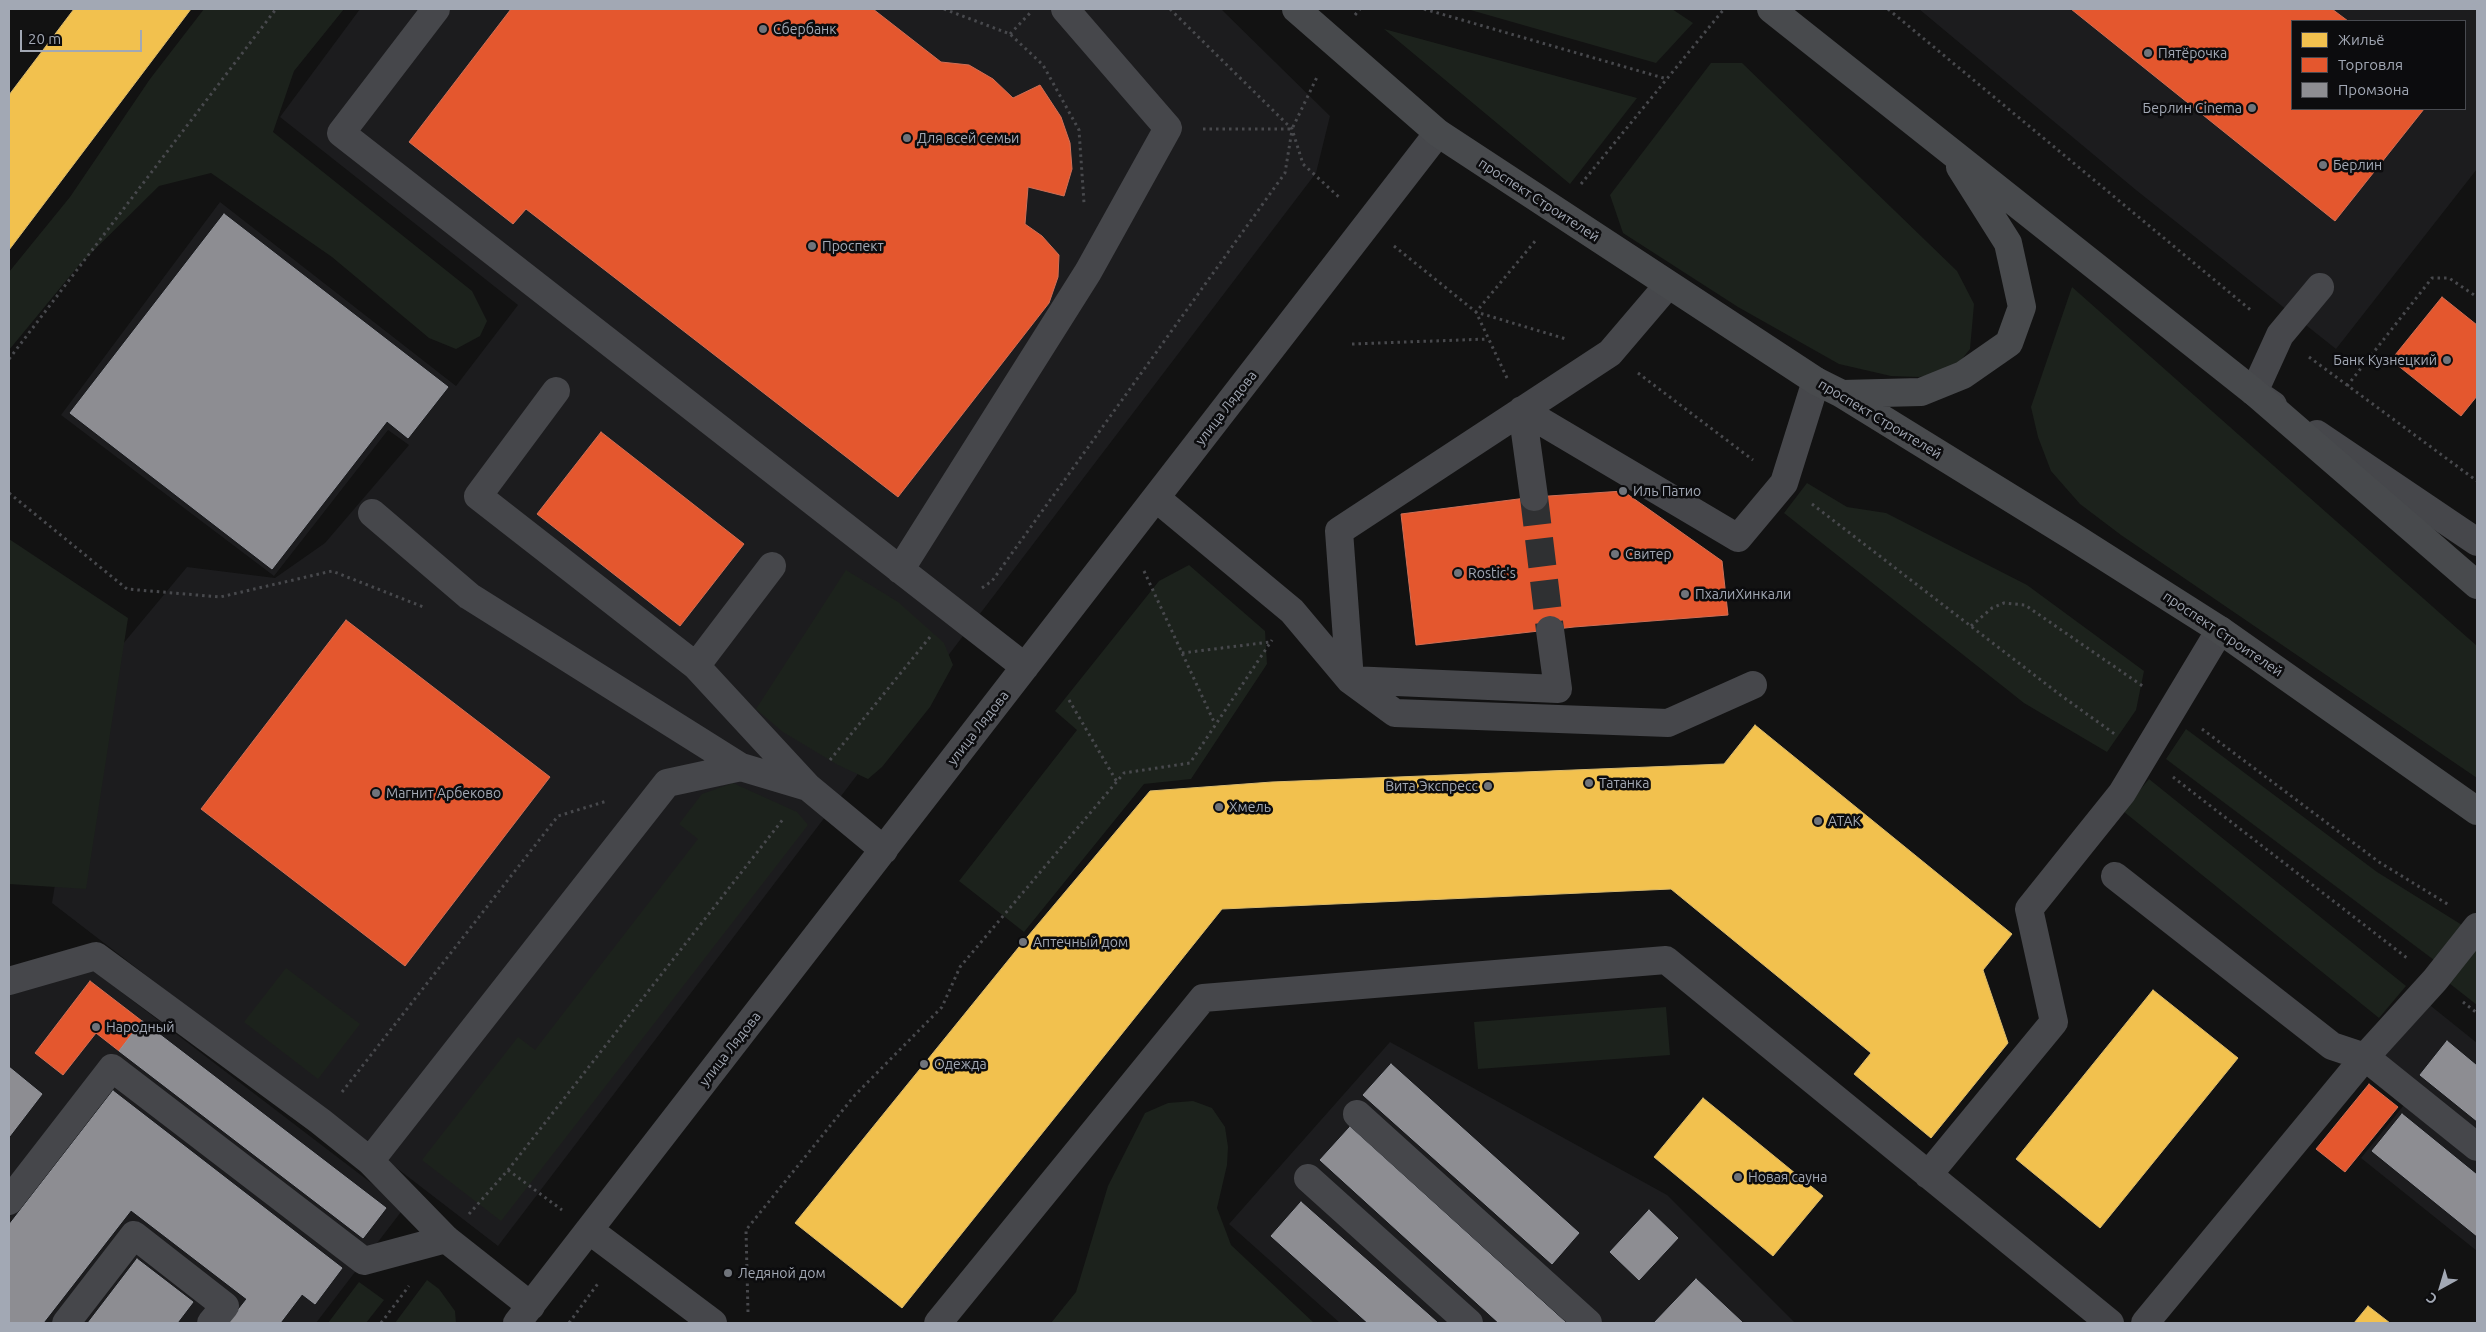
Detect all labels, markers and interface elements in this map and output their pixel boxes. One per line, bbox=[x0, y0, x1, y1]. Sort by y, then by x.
scale bar bbox=[22, 20, 145, 52]
legend bbox=[2291, 20, 2466, 110]
place label: Сбербанк bbox=[773, 21, 836, 37]
marker: Сбербанк bbox=[757, 23, 769, 35]
text: 20 m bbox=[28, 30, 61, 47]
text: Жильё bbox=[2338, 31, 2385, 48]
place label: Пятёрочка bbox=[2158, 45, 2227, 61]
marker: Пятёрочка bbox=[2142, 47, 2154, 59]
text: Торговля bbox=[2338, 56, 2403, 73]
text: Промзона bbox=[2338, 81, 2409, 98]
place label: Берлин Cinema bbox=[2143, 100, 2242, 116]
marker: Берлин Cinema bbox=[2246, 102, 2258, 114]
place label: Для всей семьи bbox=[917, 130, 1019, 146]
marker: Для всей семьи bbox=[901, 132, 913, 144]
street label: проспект Строителей bbox=[1475, 155, 1603, 245]
place label: Берлин bbox=[2333, 157, 2382, 173]
marker: Берлин bbox=[2317, 159, 2329, 171]
place label: Проспект bbox=[822, 238, 884, 254]
marker: Проспект bbox=[806, 240, 818, 252]
place label: Банк Кузнецкий bbox=[2333, 352, 2437, 368]
marker: Банк Кузнецкий bbox=[2441, 354, 2453, 366]
street label: улица Лядова bbox=[1192, 367, 1260, 449]
street label: проспект Строителей bbox=[1815, 376, 1945, 462]
place label: Иль Патио bbox=[1633, 483, 1701, 499]
marker: Иль Патио bbox=[1617, 485, 1629, 497]
place label: Свитер bbox=[1625, 546, 1672, 562]
marker: Свитер bbox=[1609, 548, 1621, 560]
place label: Rostic's bbox=[1468, 565, 1516, 581]
marker: Rostic's bbox=[1452, 567, 1464, 579]
place label: ПхалиХинкали bbox=[1695, 586, 1791, 602]
marker: ПхалиХинкали bbox=[1679, 588, 1691, 600]
street label: проспект Строителей bbox=[2160, 588, 2286, 680]
street label: улица Лядова bbox=[944, 687, 1012, 769]
place label: Татанка bbox=[1599, 775, 1649, 791]
marker: Татанка bbox=[1583, 777, 1595, 789]
place label: Вита Экспресс bbox=[1385, 778, 1478, 794]
marker: Вита Экспресс bbox=[1482, 780, 1494, 792]
place label: Магнит Арбеково bbox=[386, 785, 501, 801]
marker: Магнит Арбеково bbox=[370, 787, 382, 799]
place label: Хмель bbox=[1229, 799, 1271, 815]
marker: Хмель bbox=[1213, 801, 1225, 813]
place label: АТАК bbox=[1828, 813, 1861, 829]
marker: АТАК bbox=[1812, 815, 1824, 827]
place label: Аптечный дом bbox=[1033, 934, 1128, 950]
marker: Аптечный дом bbox=[1017, 936, 1029, 948]
street label: улица Лядова bbox=[696, 1008, 764, 1090]
place label: Народный bbox=[106, 1019, 174, 1035]
marker: Народный bbox=[90, 1021, 102, 1033]
place label: Одежда bbox=[934, 1056, 987, 1072]
marker: Одежда bbox=[918, 1058, 930, 1070]
place label: Новая сауна bbox=[1748, 1169, 1827, 1185]
marker: Новая сауна bbox=[1732, 1171, 1744, 1183]
north arrow bbox=[2416, 1262, 2466, 1312]
place label: Ледяной дом bbox=[738, 1265, 826, 1281]
marker: Ледяной дом bbox=[722, 1267, 734, 1279]
text: С bbox=[2423, 1290, 2440, 1308]

